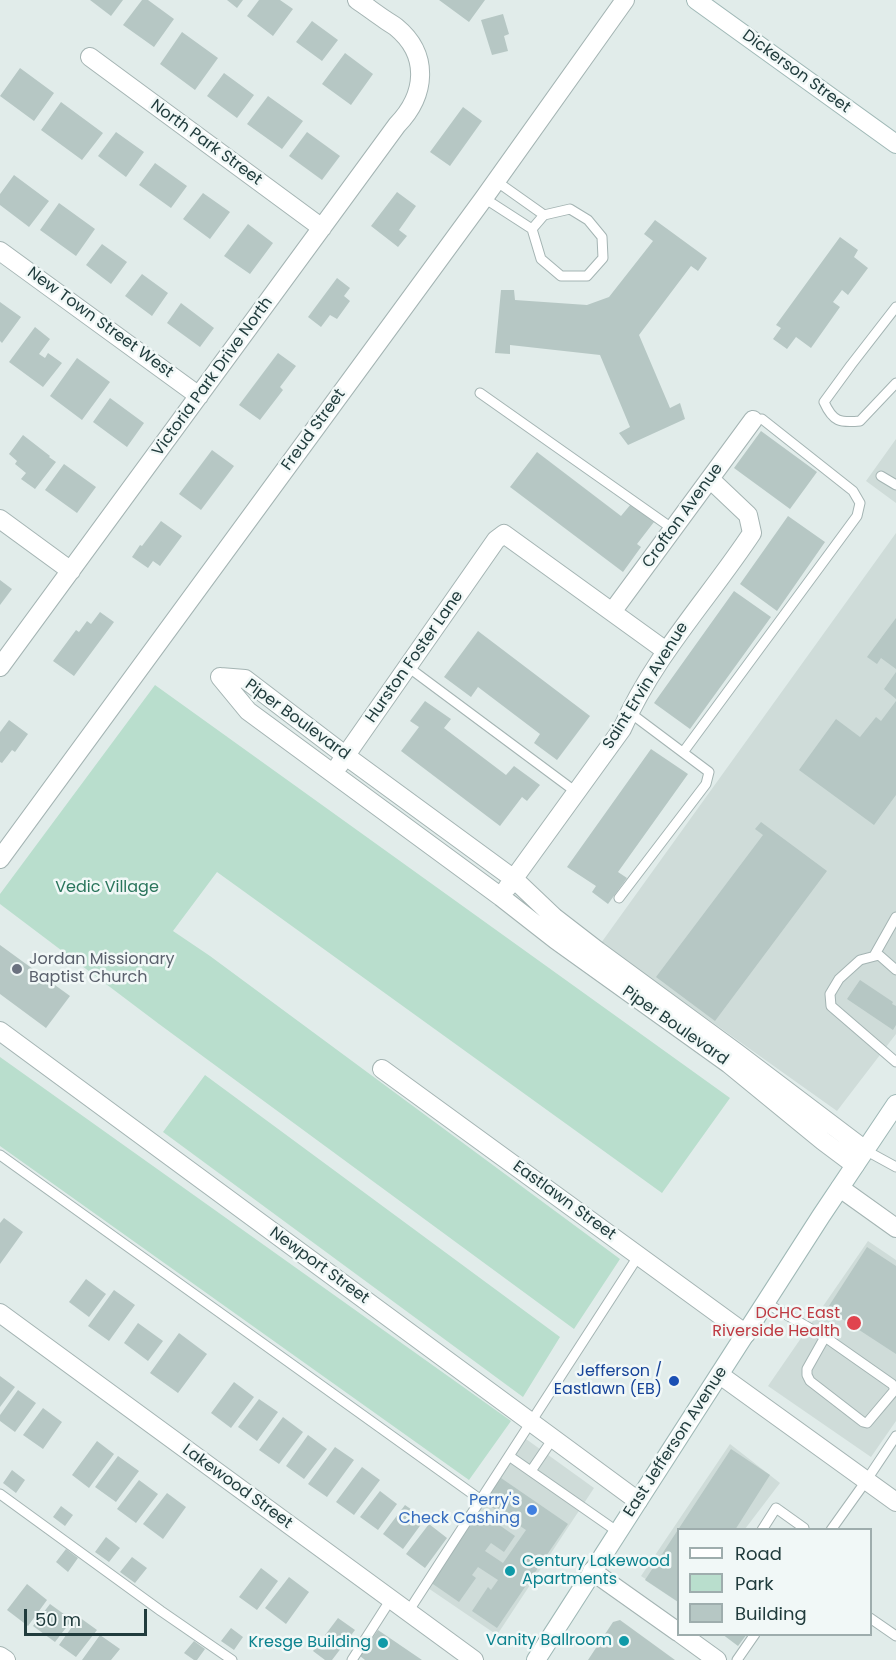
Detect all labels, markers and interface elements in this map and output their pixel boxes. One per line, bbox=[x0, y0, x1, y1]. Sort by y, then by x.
street label: Dickerson Street bbox=[738, 26, 854, 118]
street label: North Park Street bbox=[146, 96, 266, 190]
street label: New Town Street West bbox=[23, 264, 177, 382]
street label: Victoria Park Drive North bbox=[149, 294, 277, 460]
street label: Freud Street bbox=[278, 385, 350, 475]
street label: Crofton Avenue bbox=[639, 460, 727, 572]
street label: Hurston Foster Lane bbox=[362, 587, 468, 727]
street label: Saint Ervin Avenue bbox=[599, 619, 693, 753]
street label: Piper Boulevard bbox=[241, 676, 353, 764]
park label: Vedic Village bbox=[55, 878, 159, 898]
place label: Jordan Missionary Baptist Church bbox=[29, 950, 174, 988]
marker: Jordan Missionary Baptist Church bbox=[10, 962, 24, 976]
street label: Piper Boulevard bbox=[618, 982, 732, 1070]
street label: Eastlawn Street bbox=[509, 1157, 619, 1245]
street label: Newport Street bbox=[266, 1223, 372, 1309]
place label: DCHC East Riverside Health bbox=[712, 1304, 840, 1342]
marker: DCHC East Riverside Health bbox=[845, 1314, 863, 1332]
place label: Jefferson / Eastlawn (EB) bbox=[554, 1362, 662, 1400]
street label: East Jefferson Avenue bbox=[620, 1363, 732, 1521]
marker: Jefferson / Eastlawn (EB) bbox=[667, 1374, 681, 1388]
street label: Lakewood Street bbox=[178, 1441, 296, 1533]
place label: Perry's Check Cashing bbox=[399, 1491, 520, 1529]
marker: Perry's Check Cashing bbox=[525, 1503, 539, 1517]
legend bbox=[677, 1528, 872, 1636]
text: Road bbox=[735, 1541, 782, 1566]
place label: Century Lakewood Apartments bbox=[522, 1552, 670, 1590]
marker: Century Lakewood Apartments bbox=[503, 1564, 517, 1578]
text: Park bbox=[735, 1571, 774, 1596]
scale bar bbox=[27, 1597, 150, 1635]
text: Building bbox=[735, 1601, 807, 1626]
text: 50 m bbox=[35, 1607, 81, 1632]
place label: Vanity Ballroom bbox=[486, 1631, 612, 1651]
place label: Kresge Building bbox=[248, 1633, 371, 1653]
marker: Vanity Ballroom bbox=[617, 1634, 631, 1648]
marker: Kresge Building bbox=[376, 1636, 390, 1650]

